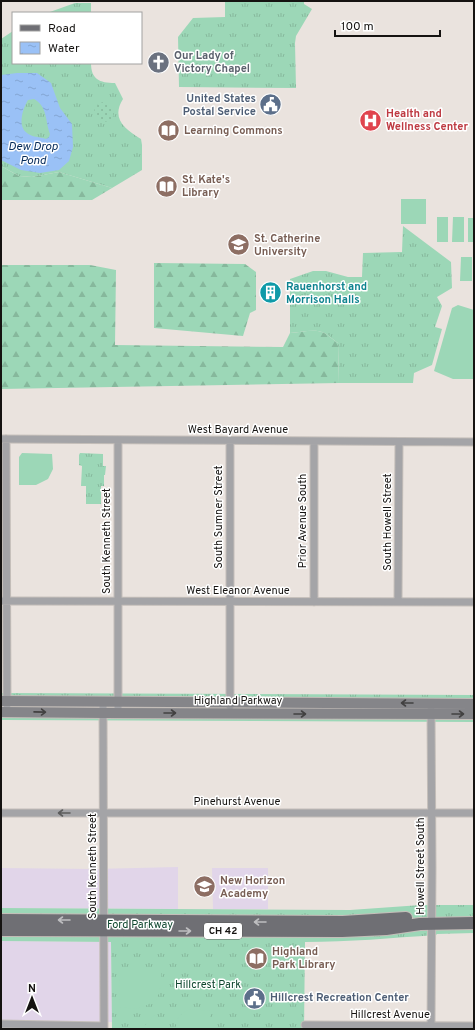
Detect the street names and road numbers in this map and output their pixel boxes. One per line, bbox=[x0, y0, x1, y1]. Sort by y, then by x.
street label: West Bayard Avenue bbox=[188, 423, 288, 437]
street label: South Sumner Street bbox=[212, 465, 226, 569]
street label: South Howell Street bbox=[381, 473, 395, 571]
street label: Prior Avenue South bbox=[296, 474, 310, 568]
street label: South Kenneth Street bbox=[100, 488, 114, 594]
street label: West Eleanor Avenue bbox=[186, 584, 290, 598]
street label: Highland Parkway bbox=[194, 694, 283, 708]
street label: Pinehurst Avenue bbox=[194, 795, 280, 809]
street label: South Kenneth Street bbox=[86, 813, 100, 919]
street label: Howell Street South bbox=[414, 817, 428, 915]
road number: CH 42 bbox=[204, 923, 242, 939]
street label: Hillcrest Avenue bbox=[350, 1008, 430, 1022]

